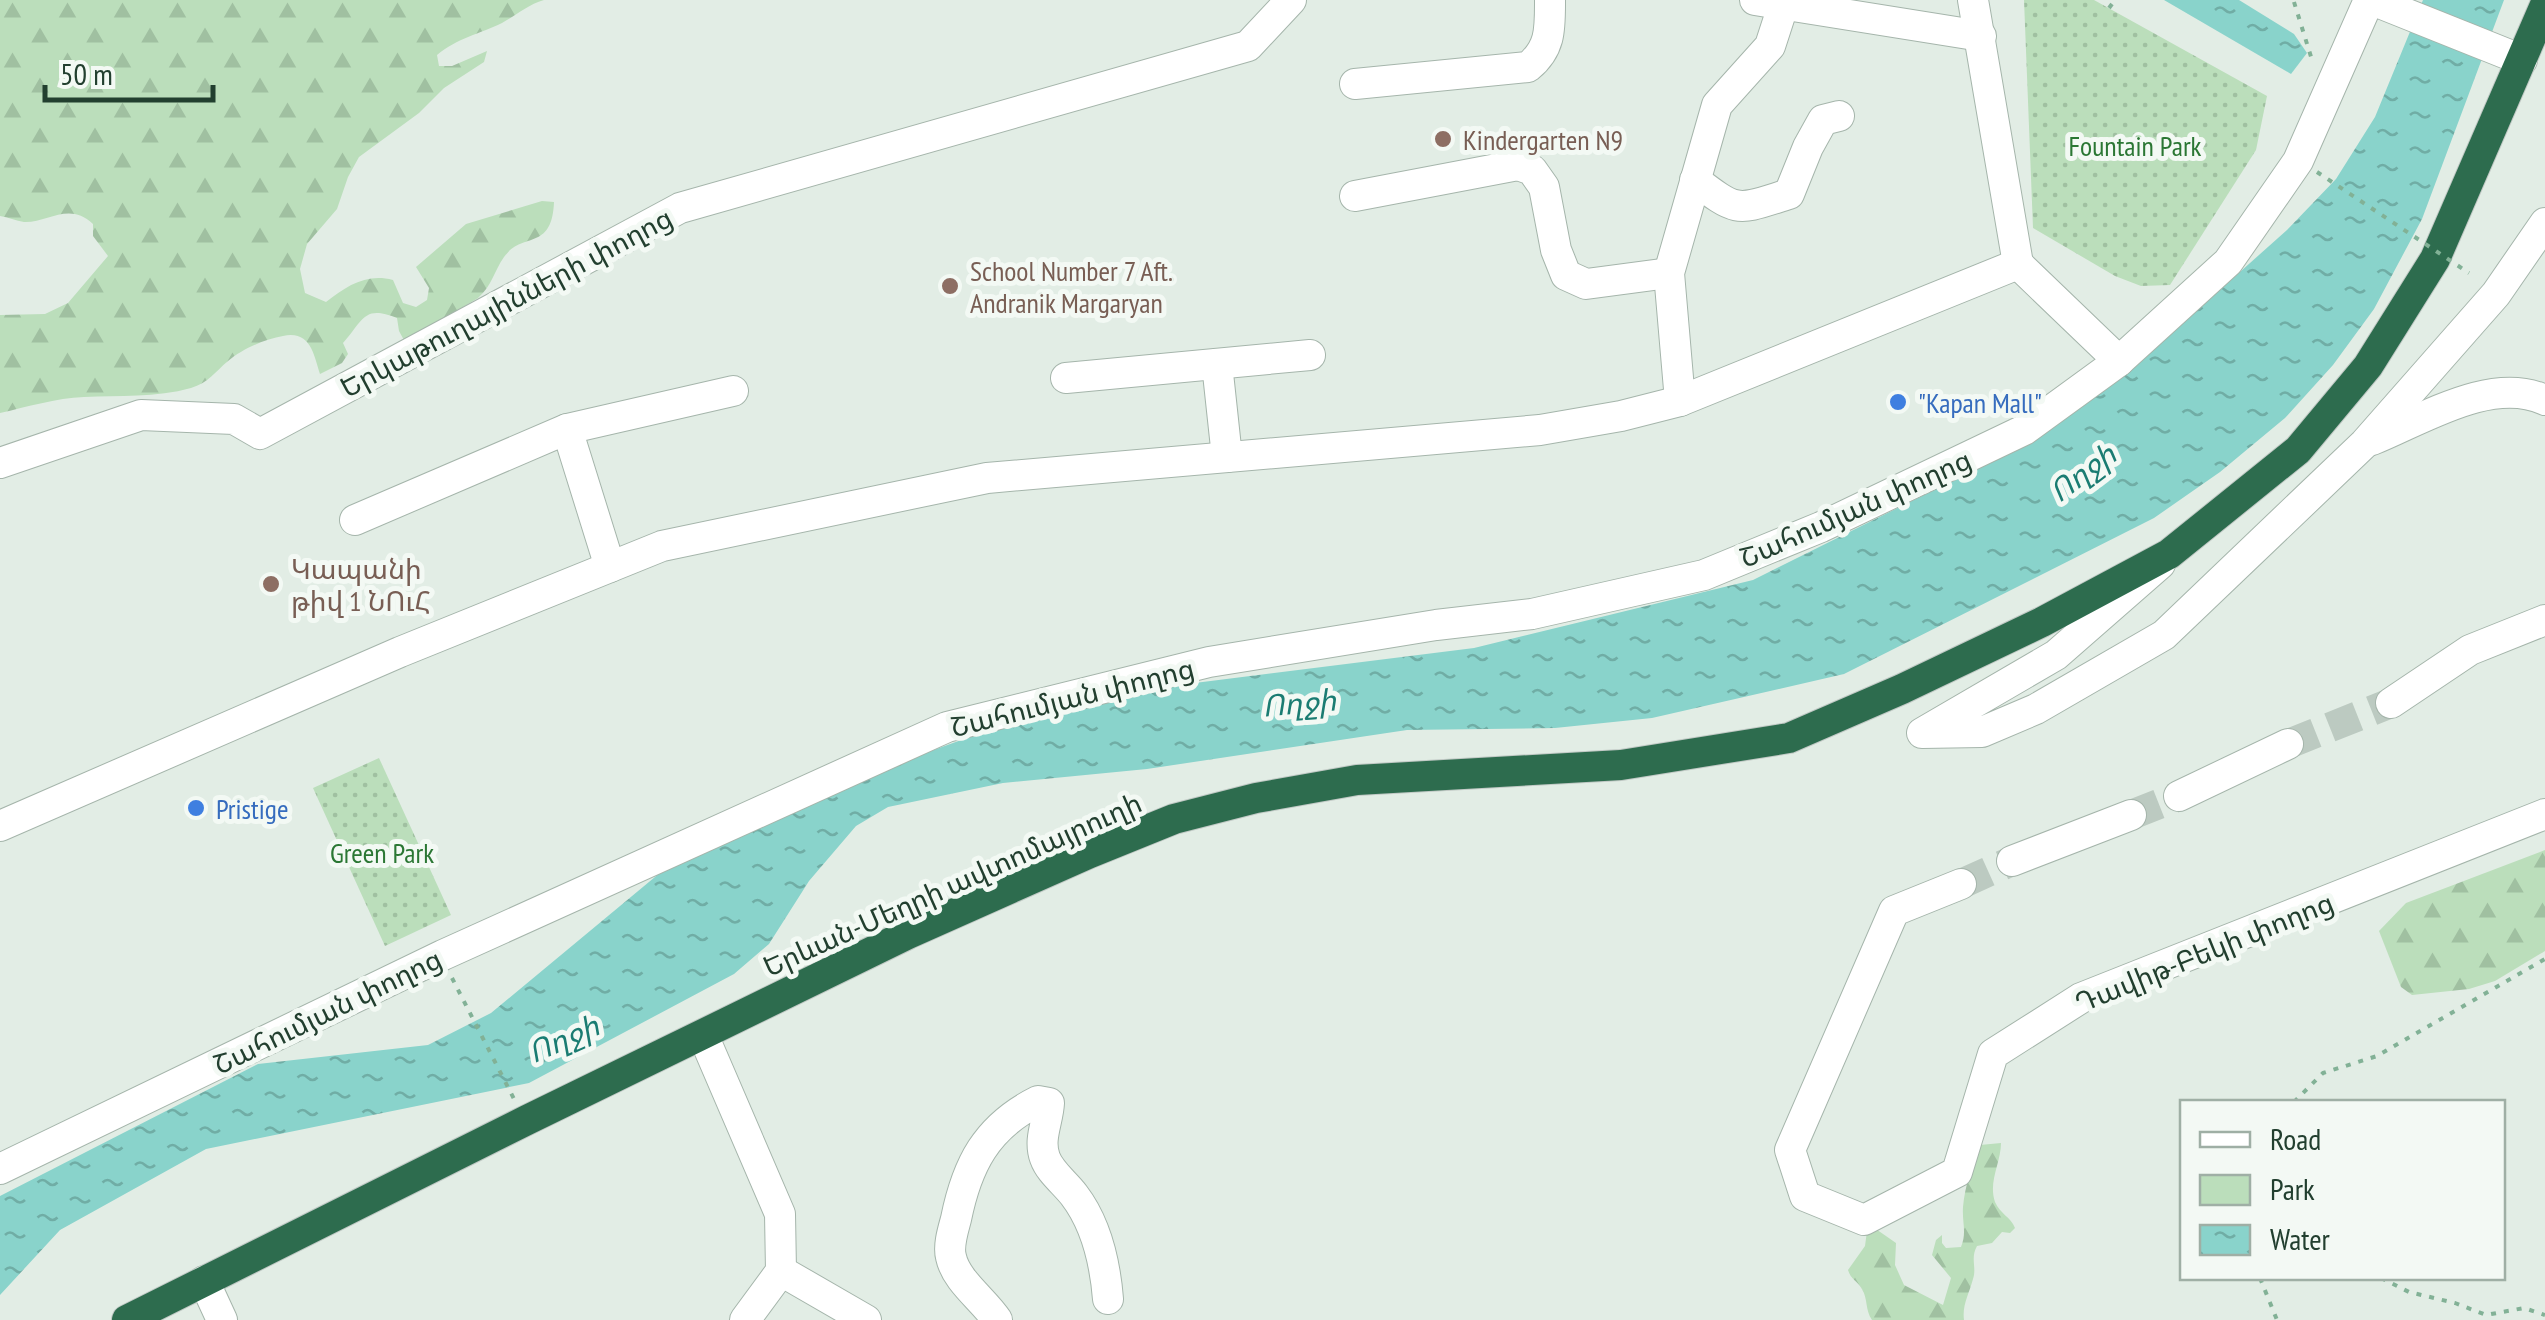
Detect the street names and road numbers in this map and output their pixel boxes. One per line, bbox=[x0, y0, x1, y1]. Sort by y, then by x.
street label: Երկաթուղայինների փողոց bbox=[333, 198, 679, 406]
street label: Շահումյան փողոց bbox=[1733, 440, 1977, 576]
street label: Շահումյան փողոց bbox=[946, 649, 1198, 745]
street label: Երևան-Մեղրի ավտոմայրուղի bbox=[757, 784, 1147, 984]
street label: Դավիթ-Բեկի փողոց bbox=[2069, 883, 2339, 1021]
street label: Շահումյան փողոց bbox=[206, 940, 448, 1082]

